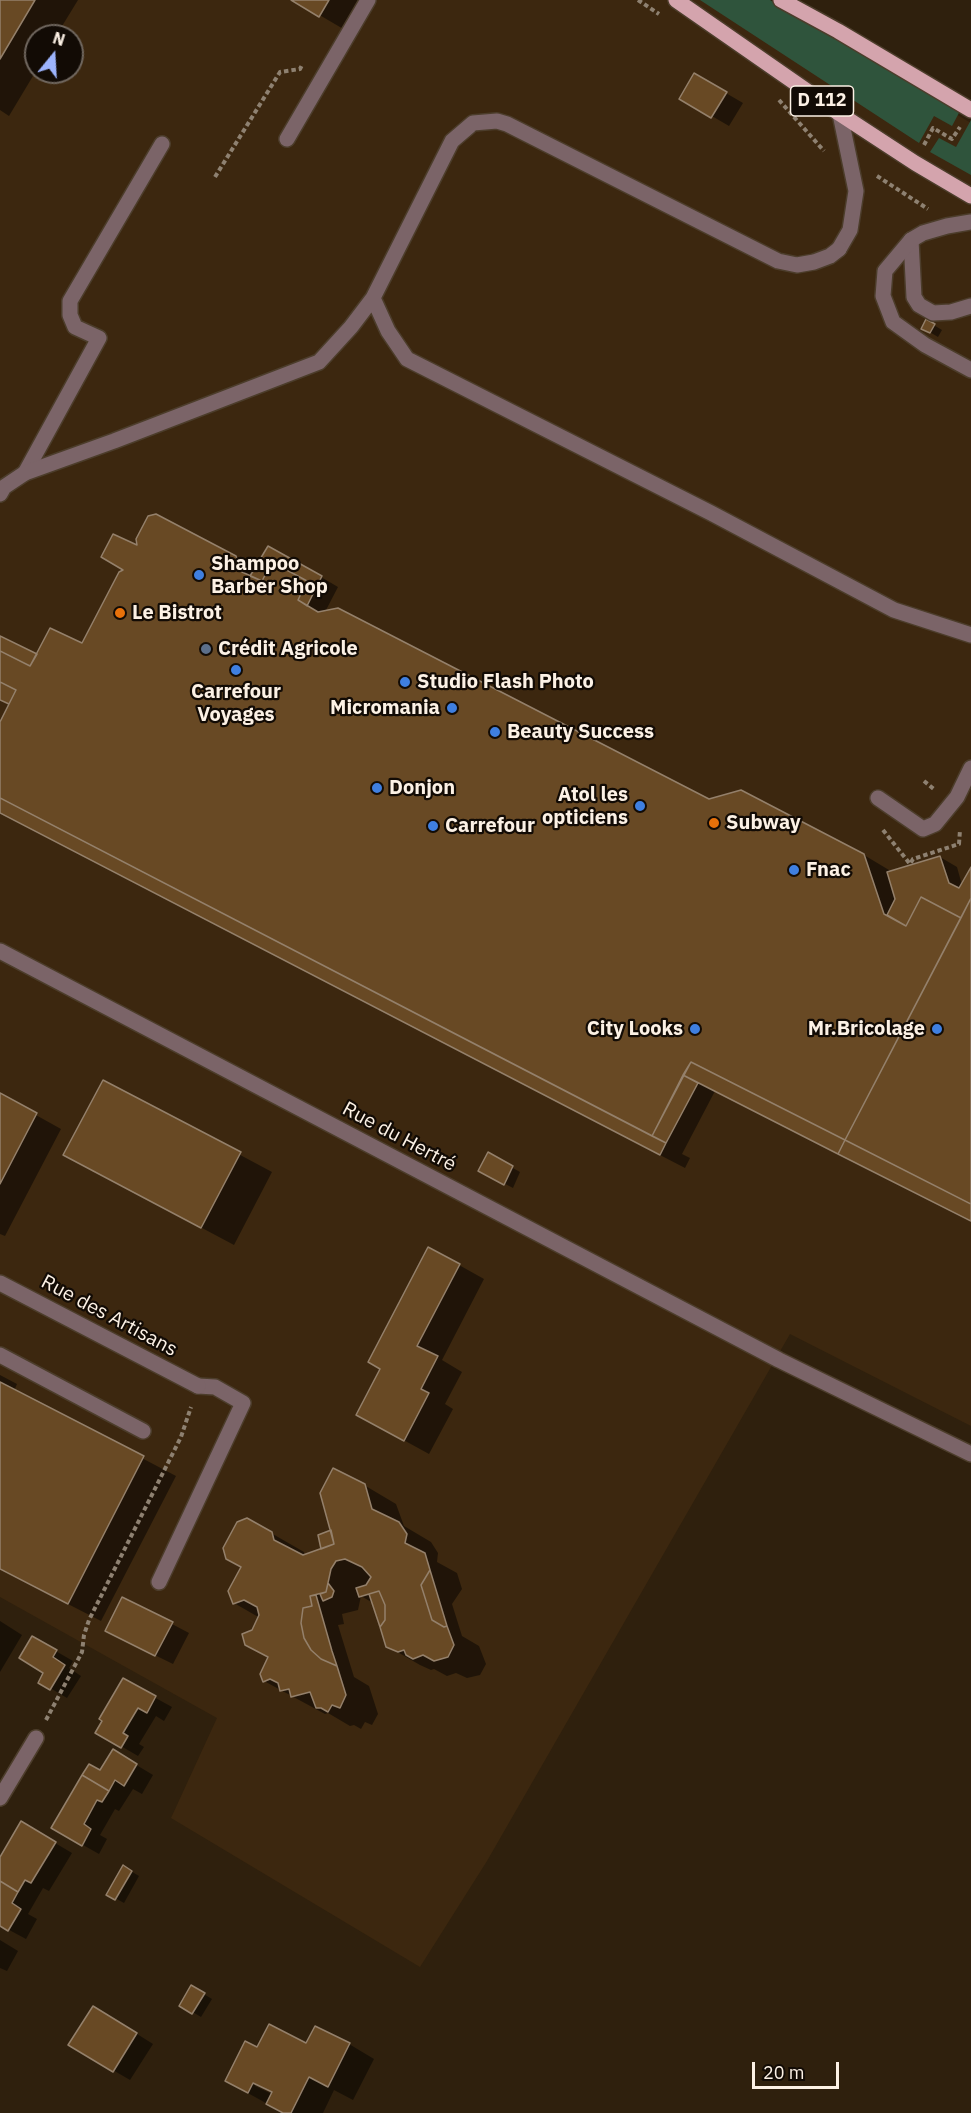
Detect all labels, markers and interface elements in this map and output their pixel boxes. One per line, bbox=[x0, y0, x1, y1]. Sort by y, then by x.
north arrow bbox=[24, 24, 84, 84]
text: N bbox=[50, 27, 68, 50]
road number: D 112 bbox=[790, 86, 854, 116]
place label: Shampoo Barber Shop bbox=[211, 552, 328, 599]
marker: Shampoo Barber Shop bbox=[192, 568, 206, 582]
place label: Le Bistrot bbox=[132, 601, 222, 625]
marker: Le Bistrot bbox=[113, 606, 127, 620]
place label: Crédit Agricole bbox=[218, 637, 358, 661]
marker: Crédit Agricole bbox=[199, 642, 213, 656]
marker: Carrefour Voyages bbox=[229, 663, 243, 677]
place label: Studio Flash Photo bbox=[417, 670, 594, 694]
marker: Studio Flash Photo bbox=[398, 675, 412, 689]
place label: Carrefour Voyages bbox=[191, 680, 281, 727]
place label: Micromania bbox=[330, 696, 440, 720]
marker: Micromania bbox=[445, 701, 459, 715]
place label: Beauty Success bbox=[507, 720, 654, 744]
marker: Beauty Success bbox=[488, 725, 502, 739]
place label: Donjon bbox=[389, 776, 455, 800]
marker: Donjon bbox=[370, 781, 384, 795]
place label: Atol les opticiens bbox=[542, 783, 628, 830]
marker: Atol les opticiens bbox=[633, 799, 647, 813]
place label: Subway bbox=[726, 811, 801, 835]
place label: Carrefour bbox=[445, 814, 535, 838]
marker: Subway bbox=[707, 816, 721, 830]
marker: Carrefour bbox=[426, 819, 440, 833]
place label: Fnac bbox=[806, 858, 851, 882]
marker: Fnac bbox=[787, 863, 801, 877]
place label: City Looks bbox=[587, 1017, 683, 1041]
place label: Mr.Bricolage bbox=[808, 1017, 925, 1041]
marker: City Looks bbox=[688, 1022, 702, 1036]
marker: Mr.Bricolage bbox=[930, 1022, 944, 1036]
street label: Rue du Hertré bbox=[338, 1097, 460, 1177]
street label: Rue des Artisans bbox=[37, 1270, 181, 1362]
scale bar bbox=[755, 2050, 842, 2088]
text: 20 m bbox=[763, 2061, 805, 2084]

